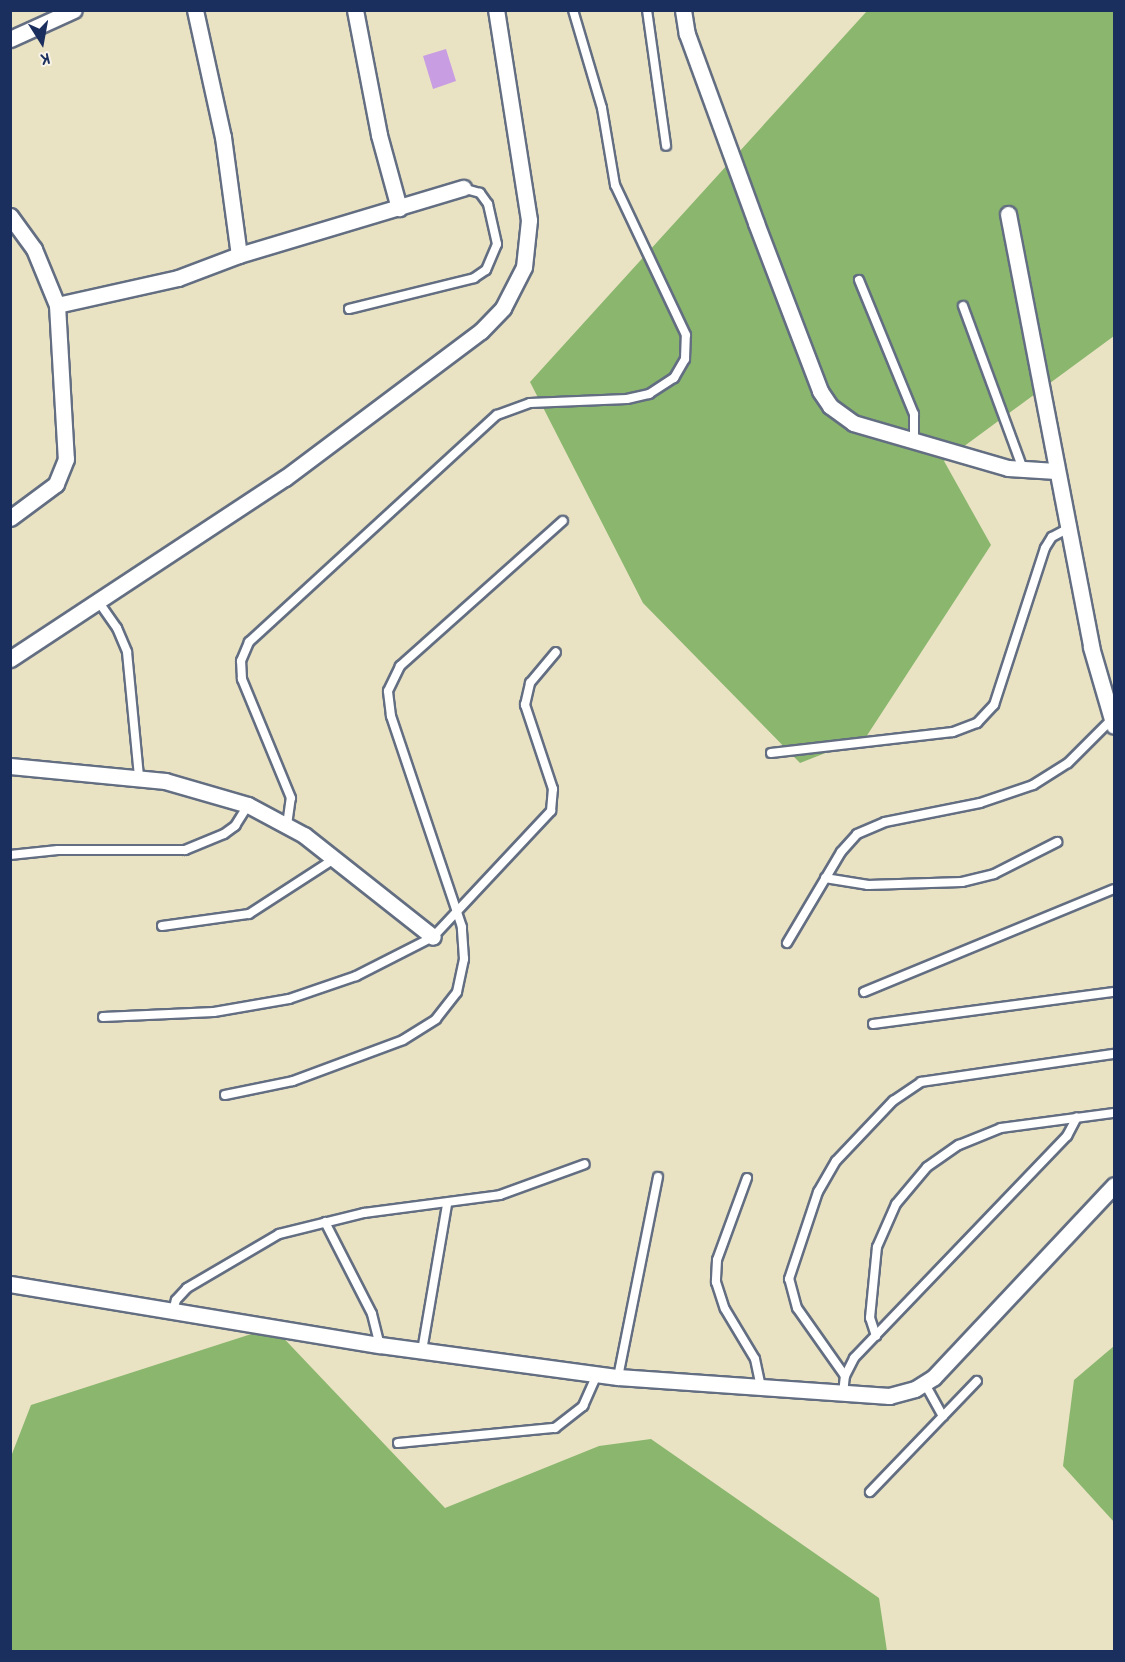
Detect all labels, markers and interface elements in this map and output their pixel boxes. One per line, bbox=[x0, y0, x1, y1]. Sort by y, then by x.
north arrow bbox=[12, 12, 72, 72]
text: K bbox=[39, 48, 52, 71]

